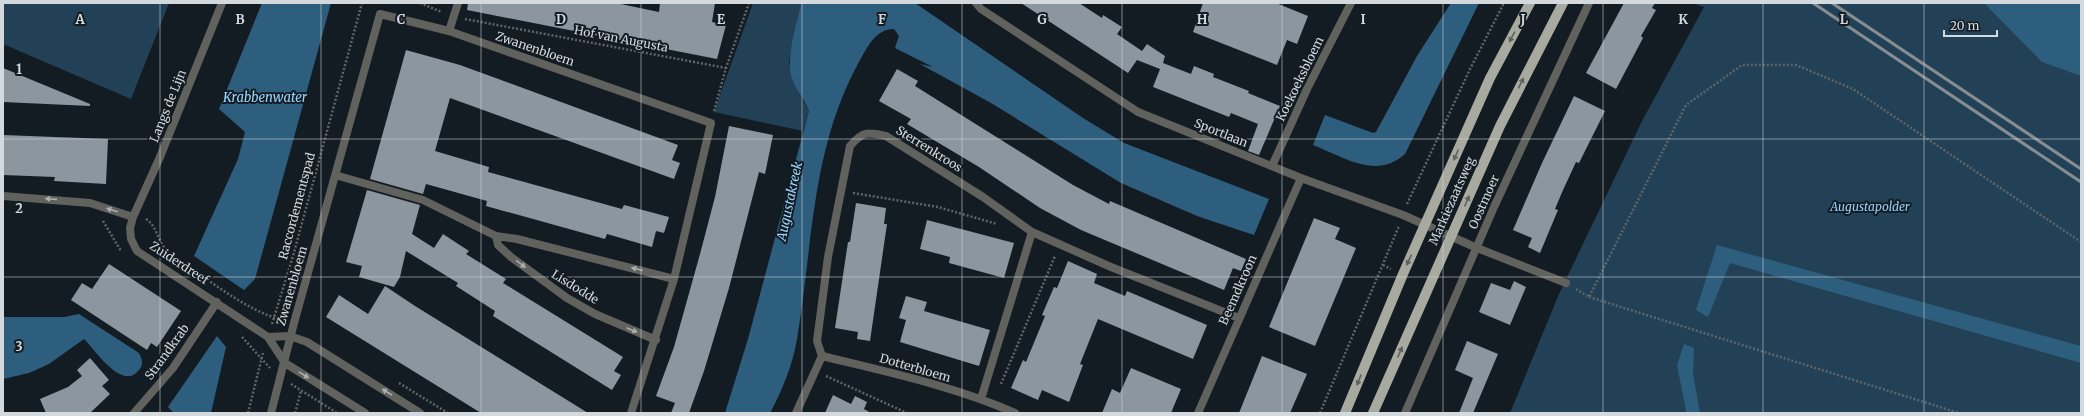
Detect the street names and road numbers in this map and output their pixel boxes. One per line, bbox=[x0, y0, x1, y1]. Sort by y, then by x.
street label: Hof van Augusta bbox=[573, 22, 670, 55]
street label: Zwanenbloem bbox=[494, 28, 577, 69]
street label: Koekoeksbloem bbox=[1273, 34, 1327, 124]
street label: Langs de Lijn bbox=[146, 67, 189, 144]
street label: Sportlaan bbox=[1192, 115, 1250, 150]
street label: Sterrenkroos bbox=[893, 122, 965, 175]
street label: Raccordementspad bbox=[275, 151, 318, 261]
street label: Markiezaatsweg bbox=[1425, 154, 1478, 247]
street label: Oostmoer bbox=[1465, 172, 1502, 231]
street label: Zuiderdreef bbox=[147, 238, 212, 287]
street label: Zwanenbloem bbox=[273, 244, 310, 327]
street label: Beemdkroon bbox=[1215, 252, 1260, 327]
street label: Lisdodde bbox=[549, 266, 602, 307]
street label: Strandkrab bbox=[141, 321, 192, 382]
street label: Dotterbloem bbox=[878, 350, 952, 385]

